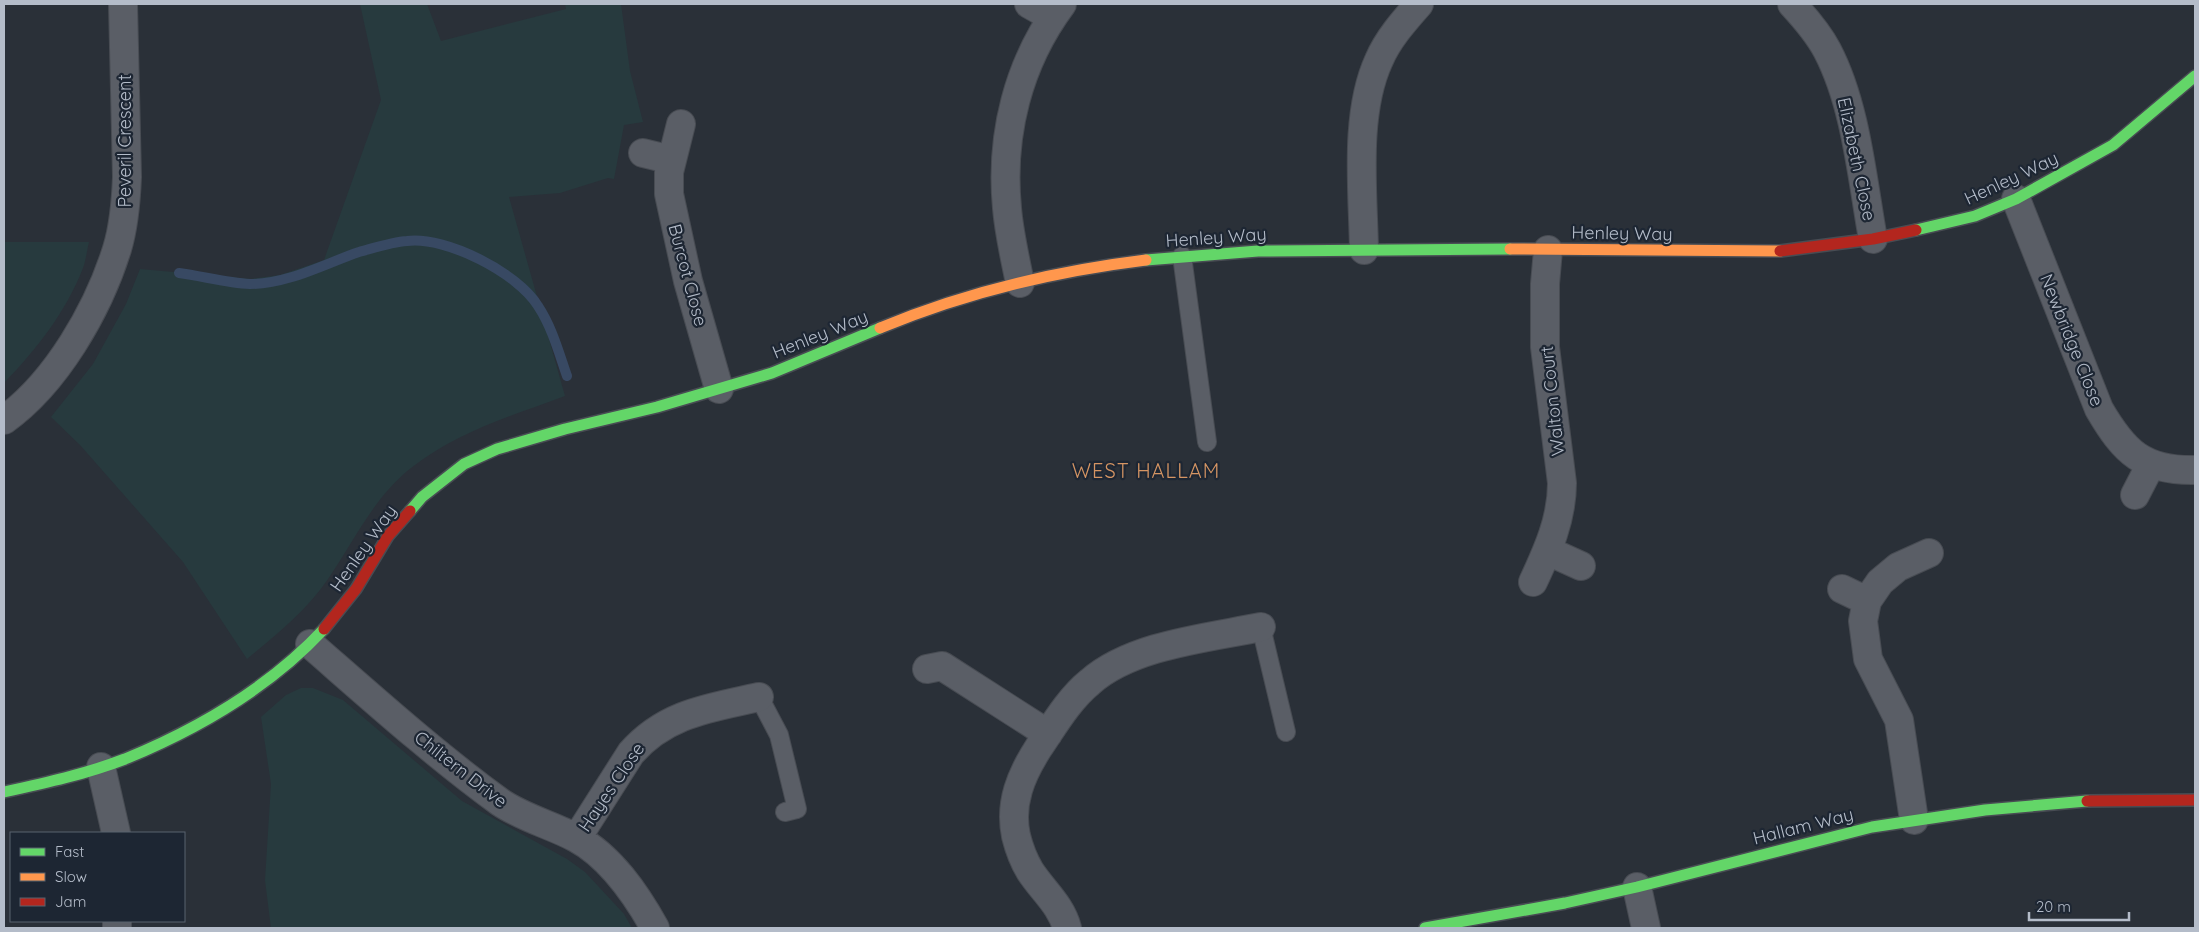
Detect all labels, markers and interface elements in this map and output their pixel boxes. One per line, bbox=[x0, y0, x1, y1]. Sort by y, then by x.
street label: Peveril Crescent bbox=[113, 75, 136, 207]
street label: Elizabeth Close bbox=[1833, 95, 1881, 223]
street label: Henley Way bbox=[1960, 146, 2062, 210]
street label: Burcot Close bbox=[663, 221, 713, 329]
street label: Henley Way bbox=[1571, 221, 1673, 245]
street label: Henley Way bbox=[1165, 222, 1267, 252]
street label: Newbridge Close bbox=[2035, 271, 2109, 409]
street label: Henley Way bbox=[769, 304, 871, 364]
street label: Walton Court bbox=[1535, 345, 1569, 457]
district label: WEST HALLAM bbox=[1072, 458, 1220, 483]
street label: Henley Way bbox=[325, 500, 401, 596]
street label: Chiltern Drive bbox=[410, 726, 512, 812]
street label: Hayes Close bbox=[573, 738, 649, 836]
street label: Hallam Way bbox=[1750, 802, 1856, 850]
legend bbox=[10, 832, 185, 922]
text: Fast bbox=[55, 842, 84, 861]
text: Slow bbox=[55, 867, 87, 886]
scale bar bbox=[2029, 890, 2129, 922]
text: Jam bbox=[55, 892, 86, 911]
text: 20 m bbox=[2036, 897, 2071, 916]

